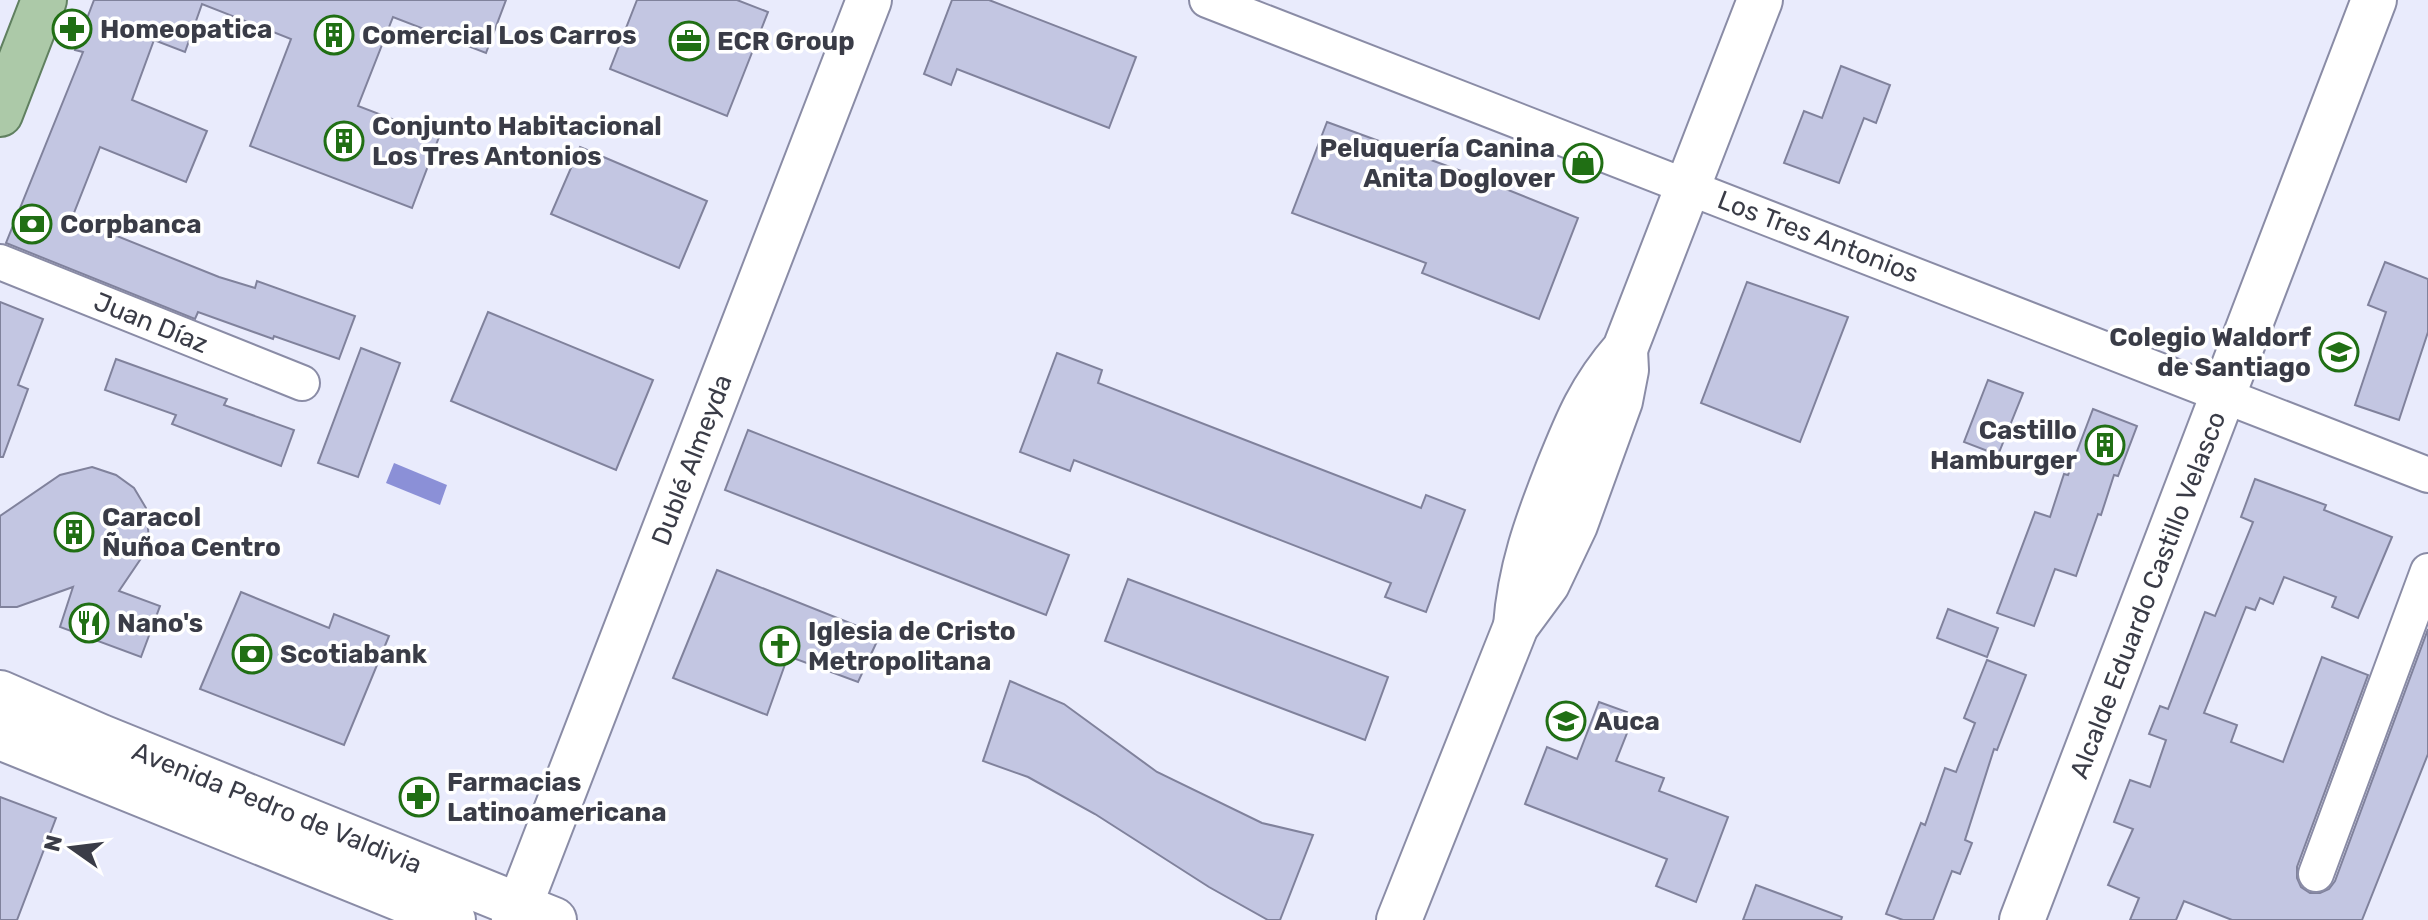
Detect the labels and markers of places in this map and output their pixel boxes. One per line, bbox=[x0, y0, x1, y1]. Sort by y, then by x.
pharmacy icon: Homeopatica bbox=[51, 8, 93, 50]
place label: Homeopatica bbox=[100, 14, 272, 45]
building icon: Comercial Los Carros bbox=[313, 14, 355, 56]
place label: Comercial Los Carros bbox=[362, 20, 637, 51]
office icon: ECR Group bbox=[668, 20, 710, 62]
place label: ECR Group bbox=[717, 26, 855, 57]
place label: Conjunto Habitacional Los Tres Antonios bbox=[372, 111, 662, 172]
building icon: Conjunto Habitacional Los Tres Antonios bbox=[323, 120, 365, 162]
place label: Peluquería Canina Anita Doglover bbox=[1320, 133, 1555, 194]
shop icon: Peluquería Canina Anita Doglover bbox=[1562, 142, 1604, 184]
bank icon: Corpbanca bbox=[11, 203, 53, 245]
place label: Corpbanca bbox=[60, 209, 202, 240]
place label: Colegio Waldorf de Santiago bbox=[2109, 322, 2311, 383]
school or university icon: Colegio Waldorf de Santiago bbox=[2318, 331, 2360, 373]
place label: Castillo Hamburger bbox=[1930, 415, 2077, 476]
building icon: Castillo Hamburger bbox=[2084, 424, 2126, 466]
place label: Caracol Ñuñoa Centro bbox=[102, 502, 281, 563]
building icon: Caracol Ñuñoa Centro bbox=[53, 511, 95, 553]
restaurant icon: Nano's bbox=[68, 602, 110, 644]
place label: Nano's bbox=[117, 608, 203, 639]
place label: Iglesia de Cristo Metropolitana bbox=[808, 616, 1016, 677]
church icon: Iglesia de Cristo Metropolitana bbox=[759, 625, 801, 667]
bank icon: Scotiabank bbox=[231, 633, 273, 675]
place label: Scotiabank bbox=[280, 639, 428, 670]
school or university icon: Auca bbox=[1545, 700, 1587, 742]
place label: Auca bbox=[1594, 706, 1660, 737]
place label: Farmacias Latinoamericana bbox=[447, 767, 667, 828]
pharmacy icon: Farmacias Latinoamericana bbox=[398, 776, 440, 818]

